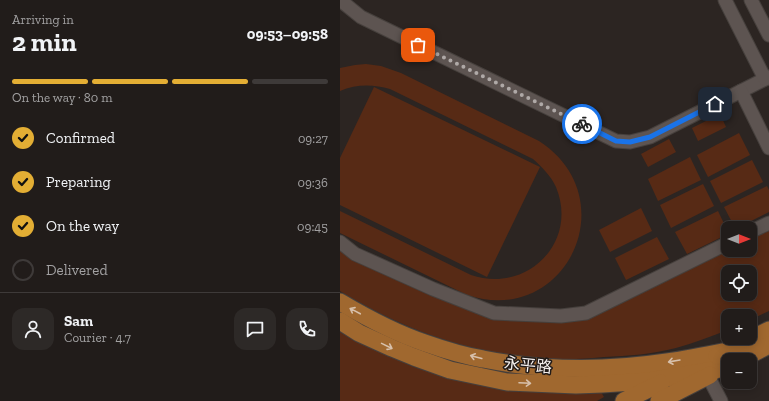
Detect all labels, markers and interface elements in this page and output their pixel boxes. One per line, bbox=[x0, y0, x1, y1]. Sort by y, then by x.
text: Arriving in bbox=[12, 12, 74, 27]
text: 09:53–09:58 bbox=[247, 25, 328, 43]
text: 2 min bbox=[12, 26, 77, 58]
pin bbox=[401, 28, 435, 62]
icon: bag bbox=[407, 34, 429, 56]
pin bbox=[698, 87, 732, 121]
text: On the way · 80 m bbox=[12, 90, 112, 105]
icon: home bbox=[704, 93, 726, 115]
courier bbox=[562, 104, 602, 144]
icon: bike bbox=[571, 113, 593, 135]
icon: check bbox=[12, 127, 34, 149]
text: Confirmed bbox=[46, 129, 115, 147]
text: 09:27 bbox=[298, 131, 328, 146]
icon: check bbox=[12, 171, 34, 193]
text: Preparing bbox=[46, 173, 111, 191]
text: 09:36 bbox=[297, 175, 328, 190]
icon: check bbox=[12, 215, 34, 237]
text: On the way bbox=[46, 217, 119, 235]
text: 09:45 bbox=[297, 219, 328, 234]
north arrow bbox=[721, 221, 757, 257]
map controls bbox=[721, 221, 757, 389]
text: Delivered bbox=[46, 261, 108, 279]
button: locate bbox=[721, 265, 757, 301]
one-way arrow bbox=[349, 306, 361, 314]
button: person bbox=[12, 308, 54, 350]
button: chat bbox=[234, 308, 276, 350]
button: phone bbox=[286, 308, 328, 350]
button: + bbox=[721, 309, 757, 345]
text: Sam bbox=[64, 312, 93, 330]
text: Courier · 4.7 bbox=[64, 330, 131, 345]
one-way arrow bbox=[380, 343, 392, 350]
one-way arrow bbox=[469, 353, 482, 360]
street label: 永平路 bbox=[503, 353, 553, 377]
button: − bbox=[721, 353, 757, 389]
one-way arrow bbox=[668, 357, 681, 365]
one-way arrow bbox=[518, 379, 531, 386]

